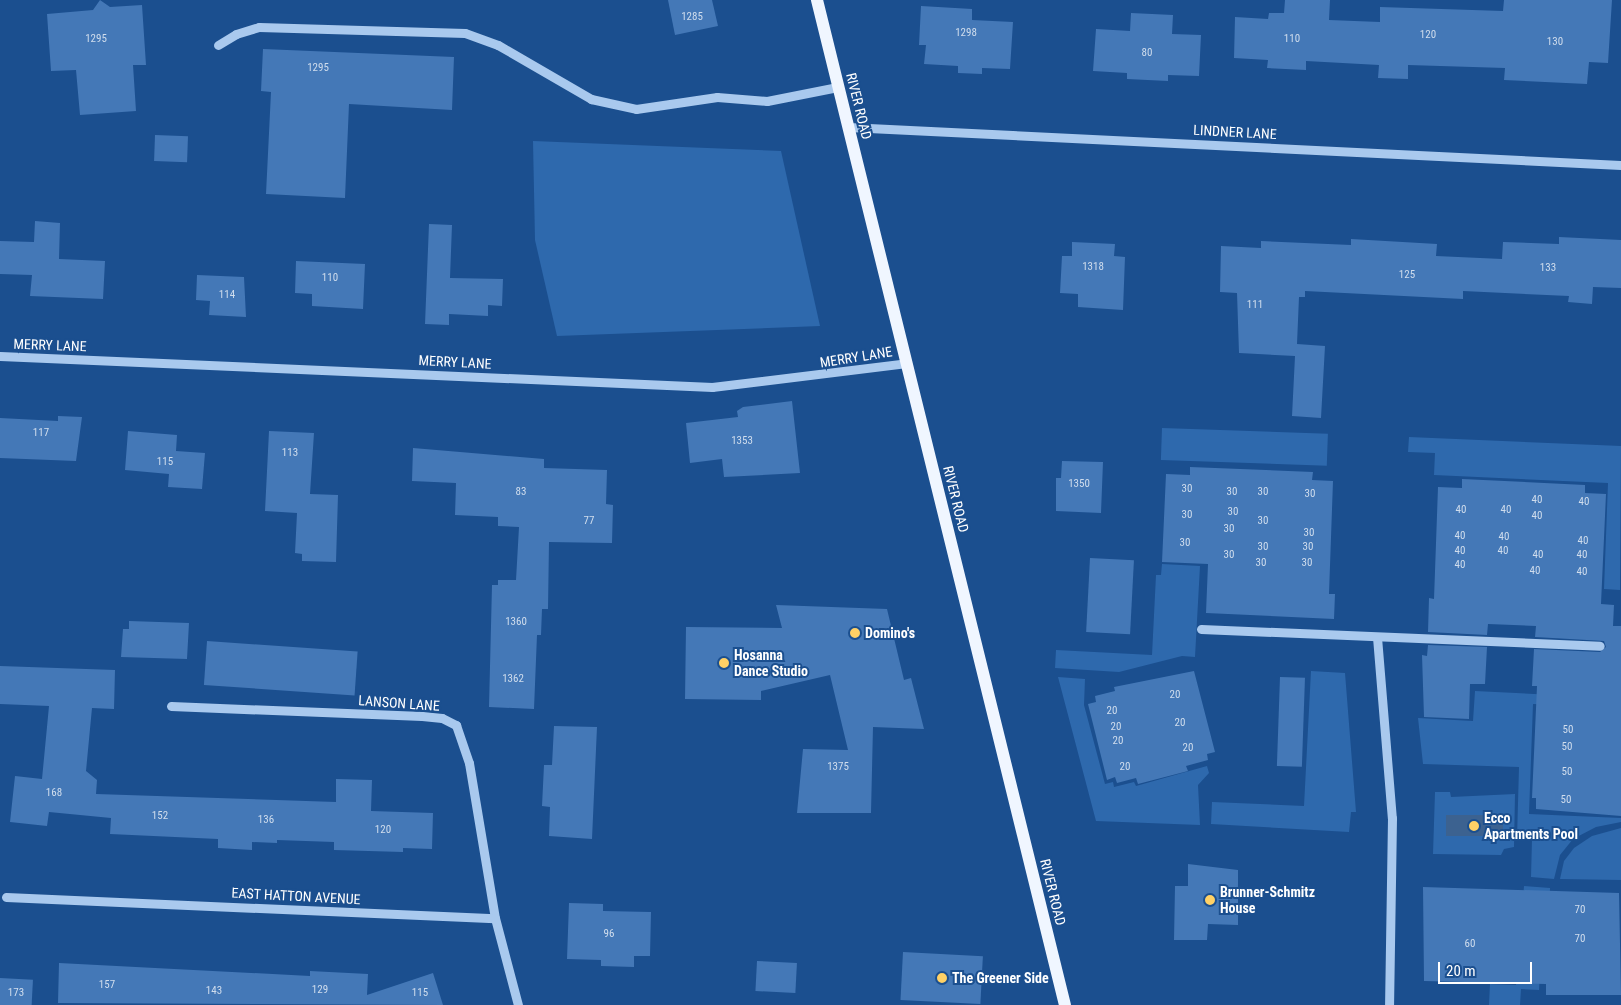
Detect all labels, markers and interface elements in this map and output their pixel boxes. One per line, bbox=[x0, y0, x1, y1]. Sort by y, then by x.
house number: 1285 bbox=[681, 10, 703, 24]
house number: 1298 bbox=[955, 26, 977, 40]
house number: 120 bbox=[1420, 28, 1436, 42]
house number: 1295 bbox=[85, 32, 107, 46]
house number: 110 bbox=[1284, 32, 1300, 46]
house number: 130 bbox=[1547, 35, 1563, 49]
house number: 80 bbox=[1142, 46, 1152, 60]
house number: 1295 bbox=[307, 61, 329, 75]
street label: RIVER ROAD bbox=[843, 71, 875, 141]
street label: LINDNER LANE bbox=[1193, 121, 1277, 143]
house number: 1318 bbox=[1082, 260, 1104, 274]
house number: 133 bbox=[1540, 261, 1556, 275]
house number: 125 bbox=[1399, 268, 1415, 282]
house number: 110 bbox=[322, 271, 338, 285]
house number: 114 bbox=[219, 288, 235, 302]
house number: 111 bbox=[1247, 298, 1263, 312]
street label: MERRY LANE bbox=[13, 335, 87, 355]
street label: MERRY LANE bbox=[819, 343, 893, 371]
street label: MERRY LANE bbox=[418, 352, 492, 372]
house number: 117 bbox=[33, 426, 49, 440]
house number: 1353 bbox=[731, 434, 753, 448]
house number: 113 bbox=[282, 446, 298, 460]
house number: 115 bbox=[157, 455, 173, 469]
street label: RIVER ROAD bbox=[940, 464, 972, 534]
house number: 1350 bbox=[1068, 477, 1090, 491]
house number: 30 bbox=[1182, 482, 1192, 496]
house number: 83 bbox=[516, 485, 526, 499]
house number: 30 bbox=[1227, 485, 1237, 499]
house number: 30 bbox=[1258, 485, 1268, 499]
house number: 30 bbox=[1305, 487, 1315, 501]
house number: 40 bbox=[1532, 493, 1542, 507]
house number: 40 bbox=[1579, 495, 1589, 509]
house number: 40 bbox=[1456, 503, 1466, 517]
house number: 40 bbox=[1501, 503, 1511, 517]
house number: 30 bbox=[1228, 505, 1238, 519]
house number: 30 bbox=[1182, 508, 1192, 522]
house number: 40 bbox=[1532, 509, 1542, 523]
house number: 77 bbox=[584, 514, 594, 528]
house number: 30 bbox=[1258, 514, 1268, 528]
house number: 30 bbox=[1224, 522, 1234, 536]
house number: 30 bbox=[1304, 526, 1314, 540]
house number: 40 bbox=[1455, 529, 1465, 543]
house number: 40 bbox=[1499, 530, 1509, 544]
house number: 40 bbox=[1578, 534, 1588, 548]
house number: 30 bbox=[1180, 536, 1190, 550]
house number: 30 bbox=[1258, 540, 1268, 554]
house number: 30 bbox=[1303, 540, 1313, 554]
house number: 40 bbox=[1455, 544, 1465, 558]
house number: 40 bbox=[1498, 544, 1508, 558]
house number: 30 bbox=[1224, 548, 1234, 562]
house number: 40 bbox=[1533, 548, 1543, 562]
house number: 40 bbox=[1577, 548, 1587, 562]
house number: 30 bbox=[1256, 556, 1266, 570]
house number: 30 bbox=[1302, 556, 1312, 570]
house number: 40 bbox=[1455, 558, 1465, 572]
house number: 40 bbox=[1530, 564, 1540, 578]
house number: 40 bbox=[1577, 565, 1587, 579]
house number: 1360 bbox=[505, 615, 527, 629]
place label: Domino's bbox=[865, 625, 915, 641]
marker: Domino's bbox=[849, 627, 861, 639]
place label: Hosanna Dance Studio bbox=[734, 647, 808, 680]
marker: Hosanna Dance Studio bbox=[718, 657, 730, 669]
house number: 1362 bbox=[502, 672, 524, 686]
house number: 20 bbox=[1170, 688, 1180, 702]
street label: LANSON LANE bbox=[358, 692, 440, 714]
house number: 20 bbox=[1107, 704, 1117, 718]
house number: 20 bbox=[1175, 716, 1185, 730]
house number: 20 bbox=[1111, 720, 1121, 734]
house number: 50 bbox=[1563, 723, 1573, 737]
house number: 20 bbox=[1113, 734, 1123, 748]
house number: 50 bbox=[1562, 740, 1572, 754]
house number: 20 bbox=[1183, 741, 1193, 755]
house number: 1375 bbox=[827, 760, 849, 774]
house number: 20 bbox=[1120, 760, 1130, 774]
house number: 50 bbox=[1562, 765, 1572, 779]
house number: 168 bbox=[46, 786, 62, 800]
house number: 50 bbox=[1561, 793, 1571, 807]
house number: 152 bbox=[152, 809, 168, 823]
place label: Ecco Apartments Pool bbox=[1484, 810, 1578, 842]
house number: 136 bbox=[258, 813, 274, 827]
marker: Ecco Apartments Pool bbox=[1468, 820, 1480, 832]
house number: 120 bbox=[375, 823, 391, 837]
street label: RIVER ROAD bbox=[1037, 857, 1069, 927]
street label: EAST HATTON AVENUE bbox=[231, 884, 361, 908]
place label: Brunner-Schmitz House bbox=[1220, 884, 1315, 916]
marker: Brunner-Schmitz House bbox=[1204, 894, 1216, 906]
house number: 70 bbox=[1575, 903, 1585, 917]
house number: 96 bbox=[604, 927, 614, 941]
house number: 70 bbox=[1575, 932, 1585, 946]
house number: 60 bbox=[1465, 937, 1475, 951]
scale bar bbox=[1441, 952, 1535, 984]
text: 20 m bbox=[1446, 962, 1476, 980]
place label: The Greener Side bbox=[952, 970, 1049, 986]
marker: The Greener Side bbox=[936, 972, 948, 984]
house number: 157 bbox=[99, 978, 115, 992]
house number: 129 bbox=[312, 983, 328, 997]
house number: 143 bbox=[206, 984, 222, 998]
house number: 173 bbox=[8, 986, 24, 1000]
house number: 115 bbox=[412, 986, 428, 1000]

